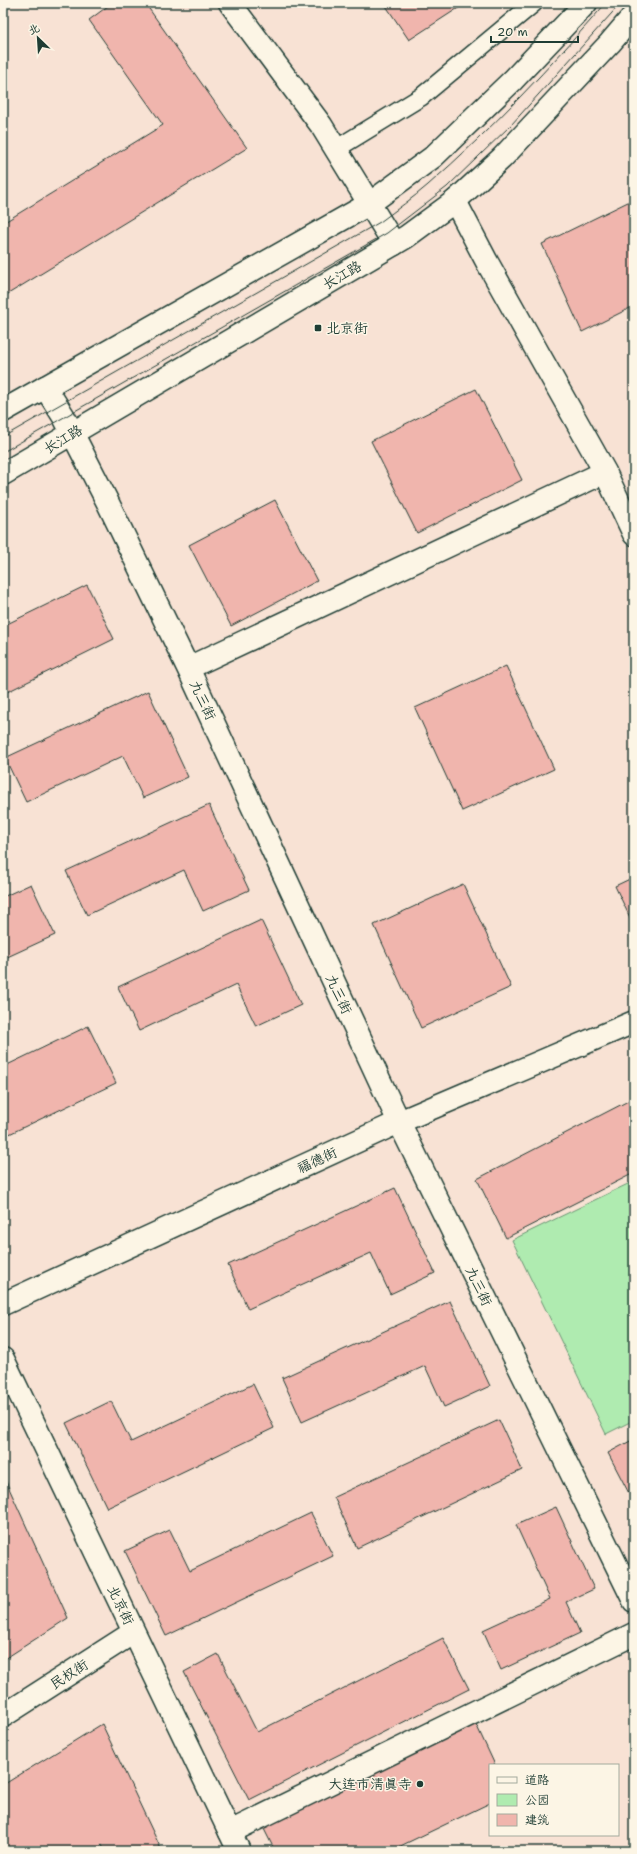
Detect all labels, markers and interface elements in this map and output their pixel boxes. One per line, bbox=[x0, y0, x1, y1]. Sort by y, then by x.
north arrow bbox=[18, 18, 58, 58]
scale bar bbox=[491, 18, 578, 44]
text: 北 bbox=[26, 20, 42, 39]
text: 20 m bbox=[497, 24, 528, 40]
street label: 长江路 bbox=[319, 257, 365, 293]
place label: 北京街 bbox=[326, 319, 368, 337]
marker: 北京街 bbox=[313, 323, 323, 333]
street label: 长江路 bbox=[40, 420, 86, 458]
street label: 九三街 bbox=[186, 677, 220, 723]
street label: 九三街 bbox=[322, 971, 356, 1017]
street label: 福德街 bbox=[294, 1143, 340, 1177]
street label: 九三街 bbox=[462, 1263, 496, 1309]
street label: 北京街 bbox=[104, 1582, 138, 1628]
street label: 民权街 bbox=[46, 1655, 92, 1693]
legend bbox=[489, 1764, 619, 1836]
text: 道路 bbox=[525, 1772, 549, 1788]
place label: 大连市清真寺 bbox=[328, 1775, 412, 1793]
marker: 大连市清真寺 bbox=[415, 1779, 425, 1789]
text: 公园 bbox=[525, 1792, 549, 1808]
text: 建筑 bbox=[525, 1812, 549, 1828]

